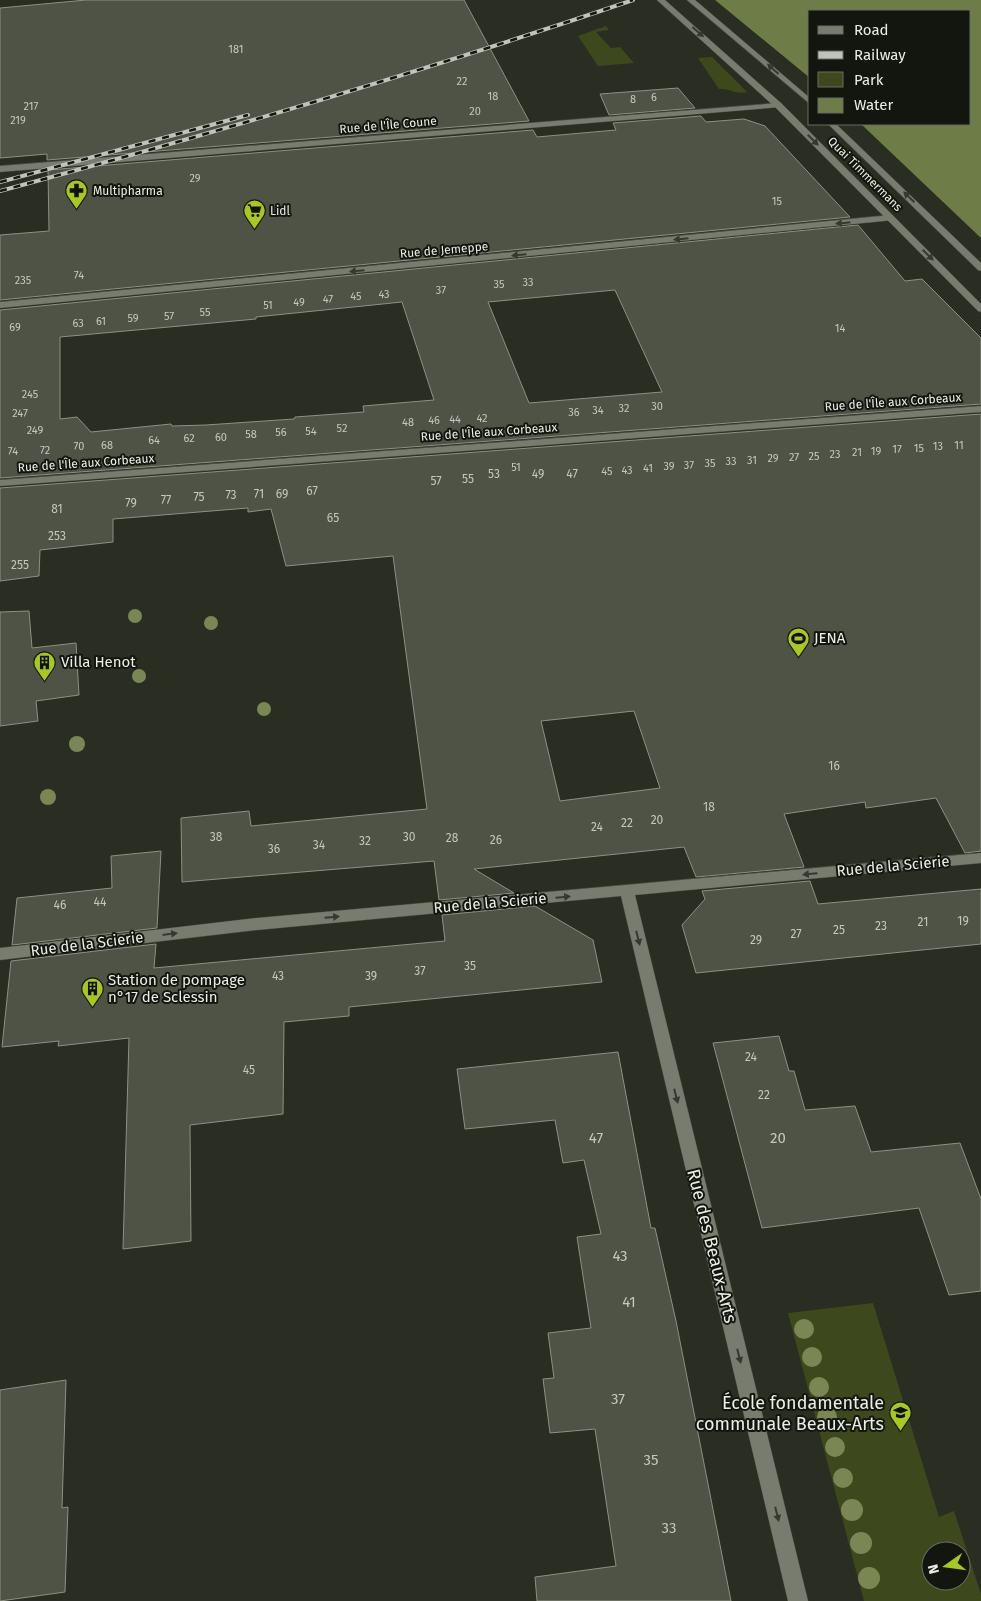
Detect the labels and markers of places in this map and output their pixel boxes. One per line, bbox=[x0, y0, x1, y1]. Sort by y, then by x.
pharmacy icon: Multipharma bbox=[65, 179, 89, 210]
place label: Multipharma bbox=[93, 184, 163, 198]
supermarket icon: Lidl bbox=[242, 199, 266, 230]
place label: Lidl bbox=[270, 204, 291, 218]
sports icon: JENA bbox=[786, 626, 810, 657]
place label: JENA bbox=[814, 629, 846, 647]
building icon: Villa Henot bbox=[33, 650, 57, 681]
place label: Villa Henot bbox=[61, 653, 136, 671]
place label: Station de pompage n°17 de Sclessin bbox=[108, 971, 245, 1006]
building icon: Station de pompage n°17 de Sclessin bbox=[80, 977, 104, 1008]
place label: École fondamentale communale Beaux-Arts bbox=[696, 1391, 884, 1435]
school or university icon: École fondamentale communale Beaux-Arts bbox=[888, 1401, 912, 1432]

